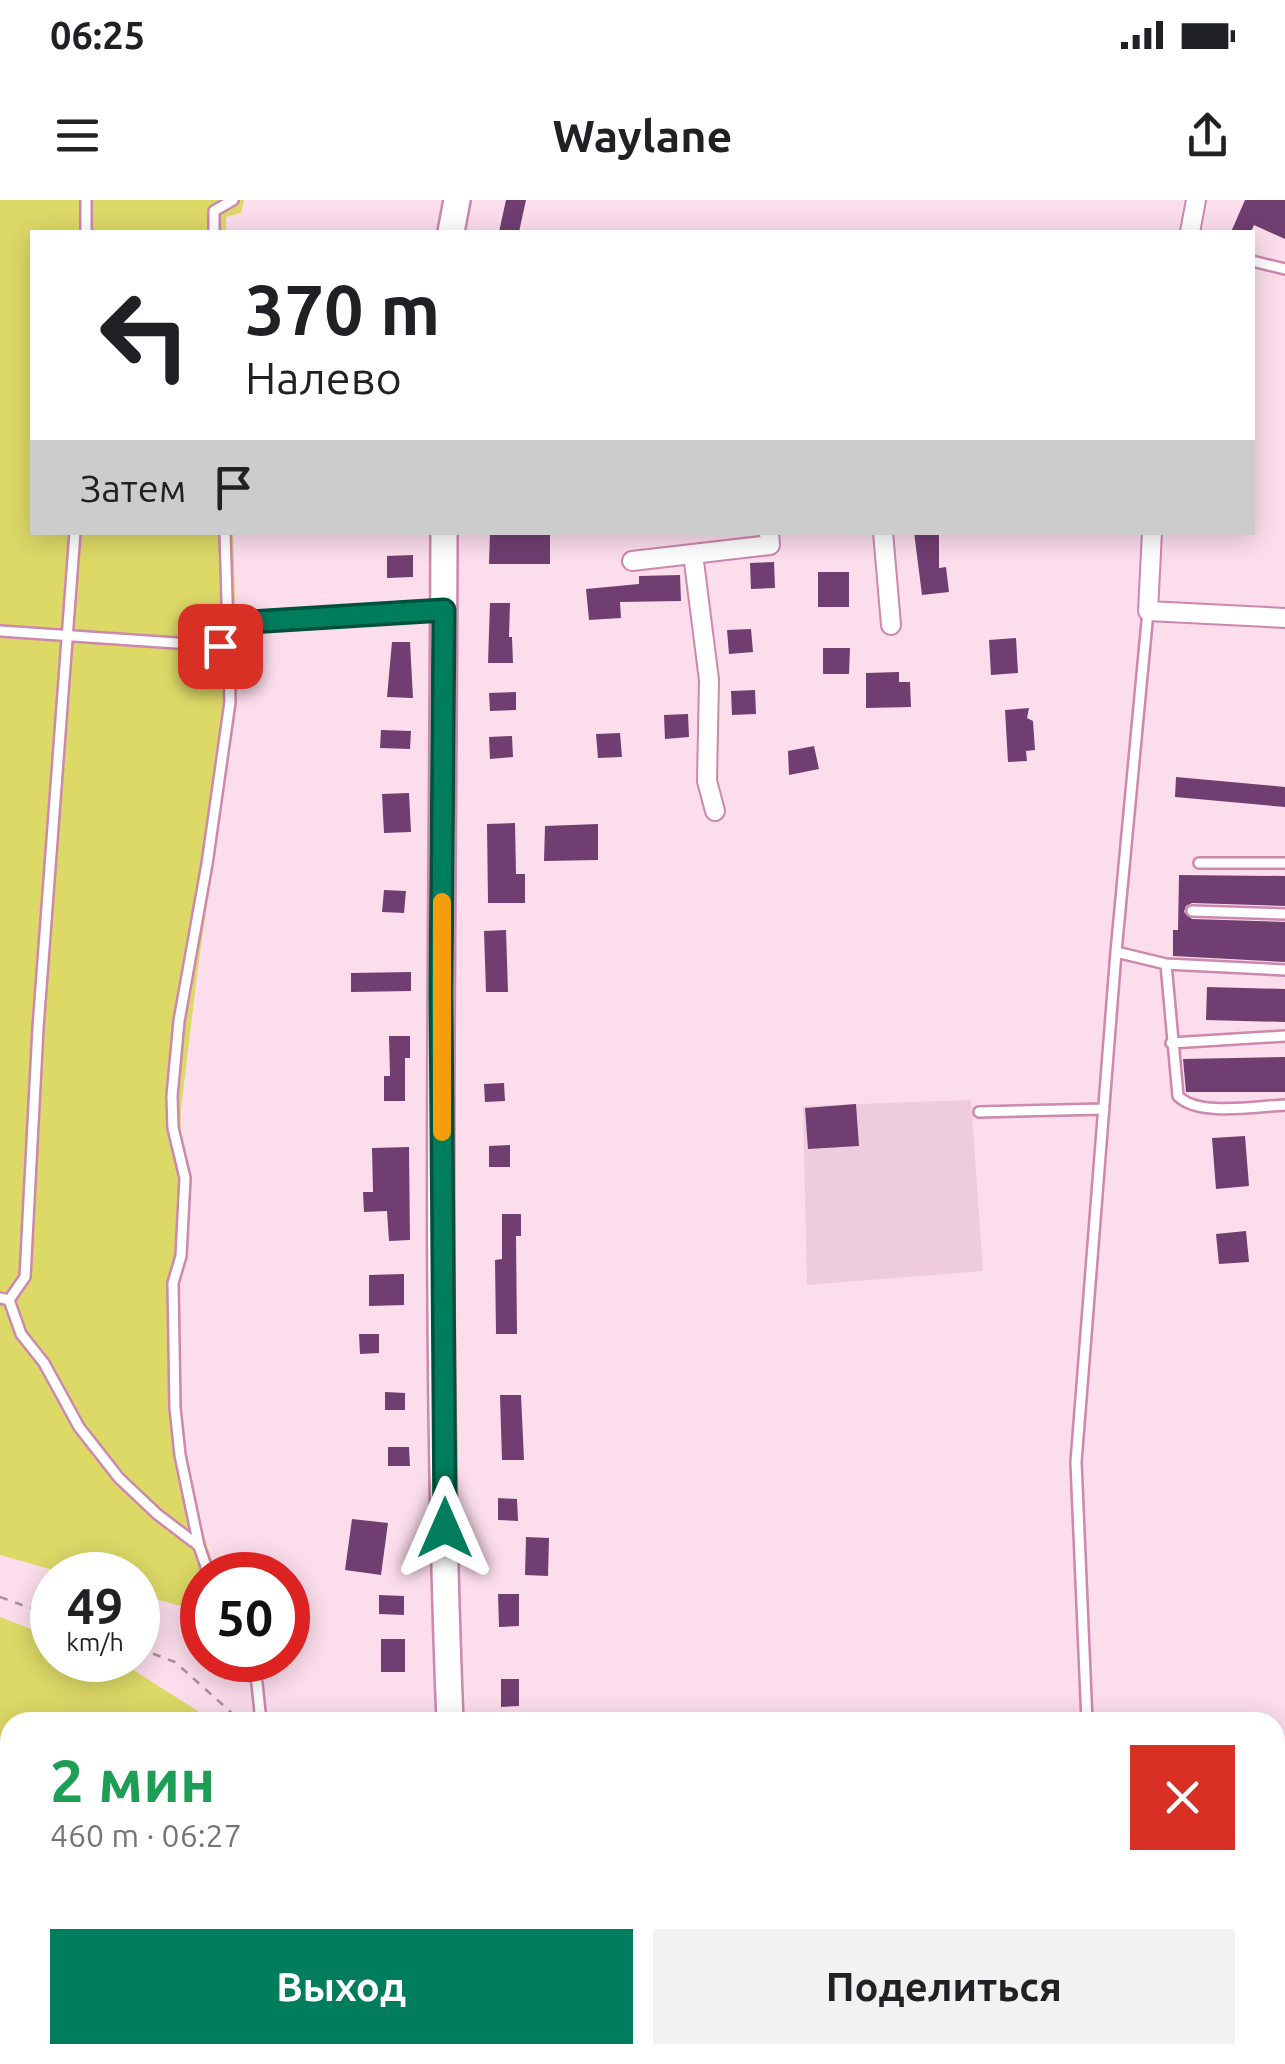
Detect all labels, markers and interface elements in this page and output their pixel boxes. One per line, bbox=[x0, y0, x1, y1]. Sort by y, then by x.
text: 06:25 bbox=[50, 14, 145, 56]
icon: menu bbox=[50, 108, 105, 163]
icon: share bbox=[1180, 108, 1235, 163]
text: Waylane bbox=[553, 110, 732, 161]
icon: left bbox=[80, 270, 210, 400]
text: 370 m bbox=[245, 270, 440, 348]
text: Налево bbox=[245, 352, 402, 403]
icon: arrive bbox=[206, 460, 261, 515]
text: Затем bbox=[80, 467, 186, 509]
pin bbox=[178, 604, 263, 689]
icon: arrive bbox=[193, 619, 248, 674]
position arrow bbox=[393, 1476, 497, 1580]
speed limit sign: 50 bbox=[180, 1552, 310, 1682]
text: 49 bbox=[67, 1577, 123, 1633]
text: km/h bbox=[66, 1628, 124, 1656]
button: close bbox=[1130, 1745, 1235, 1850]
text: 2 мин bbox=[50, 1746, 215, 1813]
text: 460 m · 06:27 bbox=[50, 1817, 242, 1853]
button: Выход bbox=[50, 1929, 633, 2044]
button: Поделиться bbox=[653, 1929, 1235, 2044]

